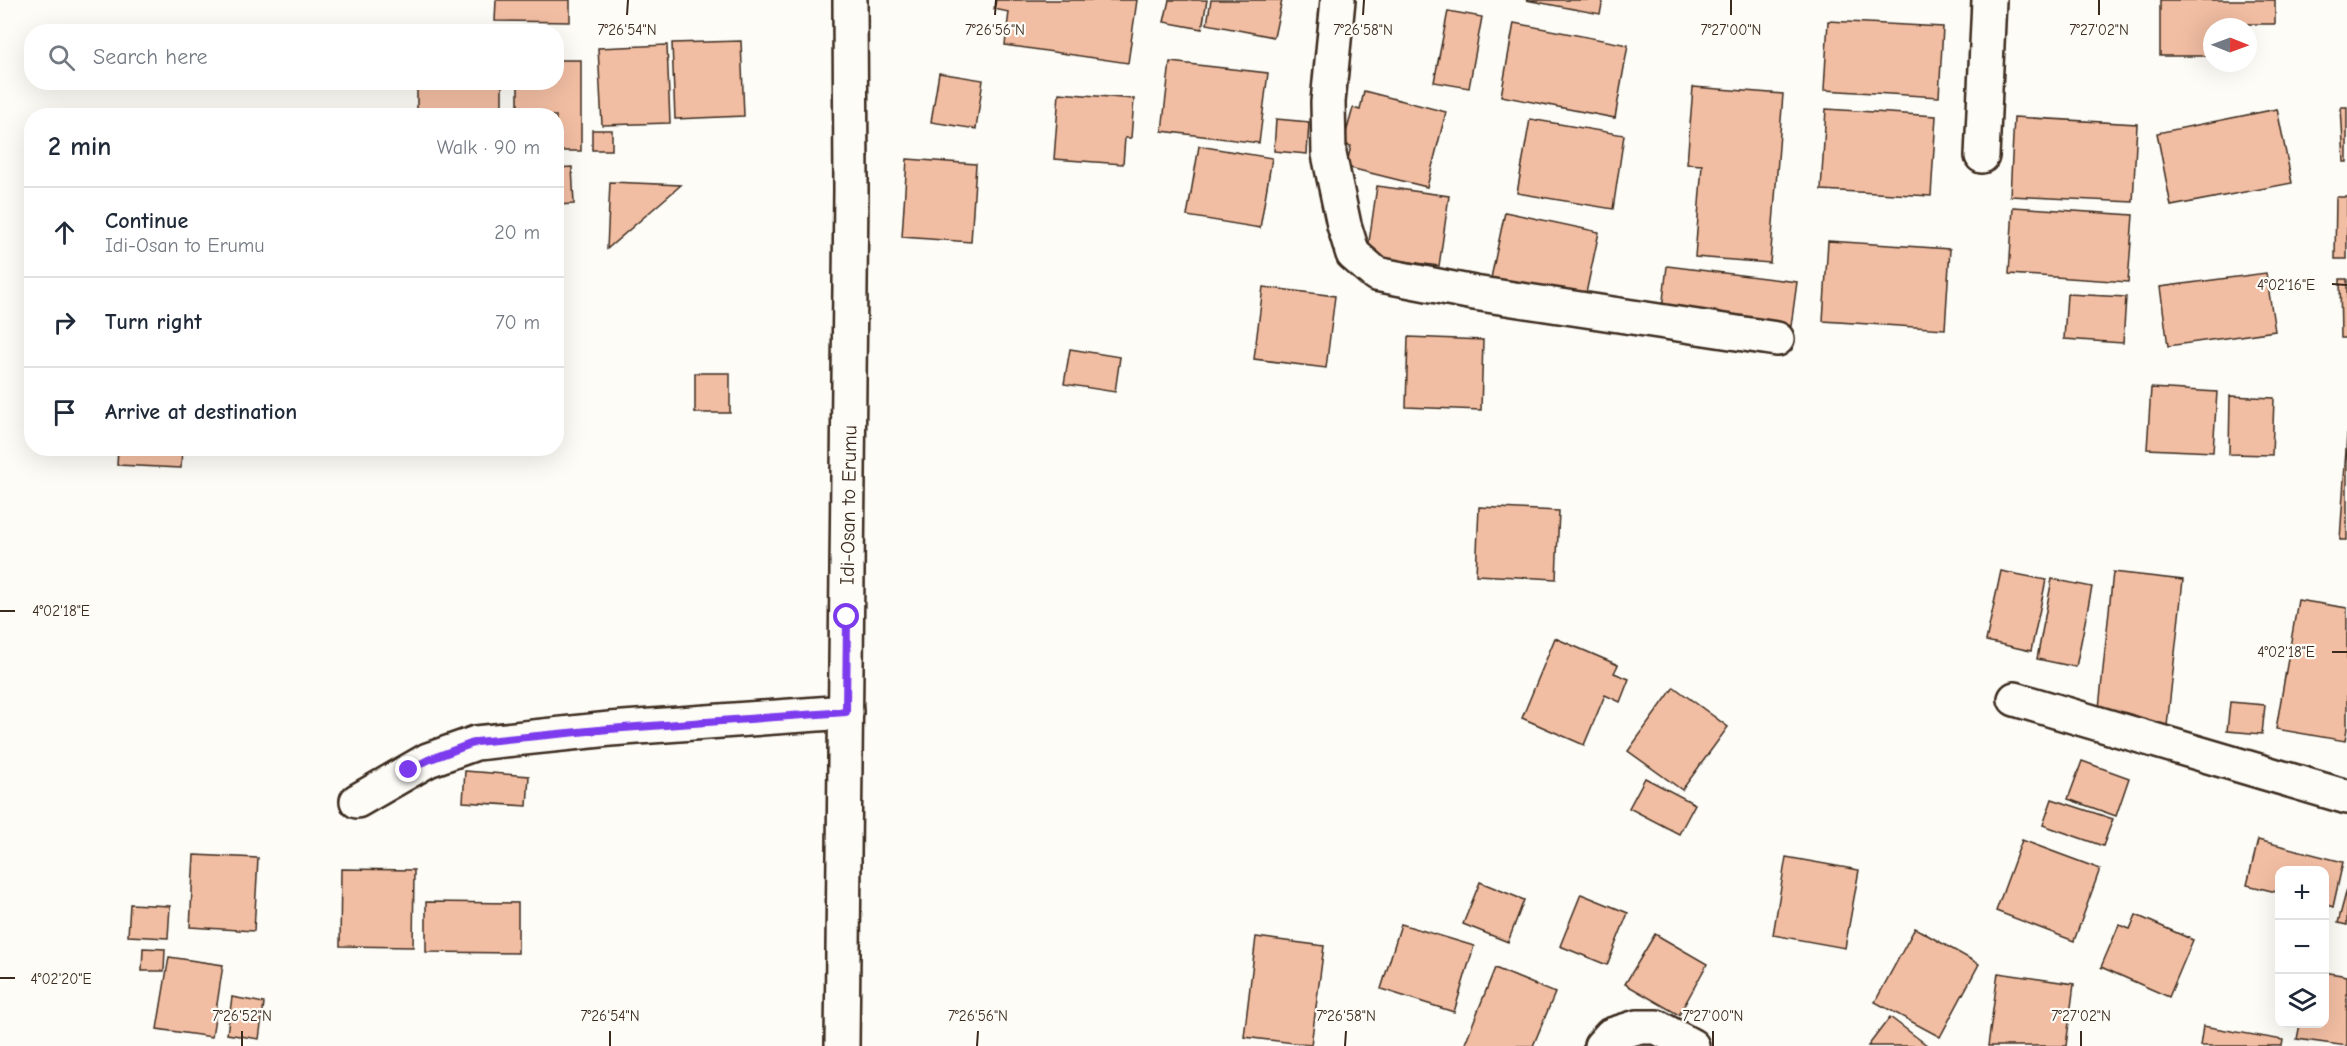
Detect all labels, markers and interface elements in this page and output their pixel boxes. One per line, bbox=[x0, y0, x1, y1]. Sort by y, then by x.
north arrow bbox=[2203, 18, 2257, 72]
text: 7°26'54"N bbox=[597, 21, 657, 39]
text: 7°26'56"N bbox=[965, 21, 1025, 39]
text: 7°26'58"N bbox=[1333, 21, 1393, 39]
text: 7°27'00"N bbox=[1701, 21, 1761, 39]
text: 7°27'02"N bbox=[2069, 21, 2129, 39]
search box bbox=[24, 24, 564, 90]
icon: search bbox=[45, 41, 78, 74]
text: Search here bbox=[93, 44, 208, 70]
text: 2 min bbox=[48, 132, 111, 162]
text: Walk · 90 m bbox=[437, 136, 540, 159]
text: Continue bbox=[105, 208, 188, 234]
icon: ahead bbox=[48, 216, 81, 249]
text: 20 m bbox=[494, 221, 540, 244]
text: Idi-Osan to Erumu bbox=[105, 234, 265, 257]
text: 4°02'16"E bbox=[2257, 276, 2315, 294]
icon: right bbox=[48, 306, 81, 339]
text: Turn right bbox=[105, 309, 202, 335]
text: 70 m bbox=[495, 311, 540, 334]
icon: arrive bbox=[48, 396, 81, 429]
text: Arrive at destination bbox=[105, 399, 297, 425]
street label: Idi-Osan to Erumu bbox=[836, 425, 861, 585]
text: 4°02'18"E bbox=[32, 602, 90, 620]
route start bbox=[833, 603, 859, 629]
text: 4°02'18"E bbox=[2257, 643, 2315, 661]
route end bbox=[395, 756, 421, 782]
map controls bbox=[2275, 866, 2329, 1028]
button: + bbox=[2275, 866, 2329, 920]
button: − bbox=[2275, 920, 2329, 974]
text: 4°02'20"E bbox=[30, 970, 92, 988]
button: layers bbox=[2275, 974, 2329, 1028]
text: 7°26'52"N bbox=[212, 1007, 272, 1025]
text: 7°26'54"N bbox=[580, 1007, 640, 1025]
text: 7°26'56"N bbox=[948, 1007, 1008, 1025]
text: 7°26'58"N bbox=[1316, 1007, 1376, 1025]
text: 7°27'00"N bbox=[1683, 1007, 1743, 1025]
text: 7°27'02"N bbox=[2051, 1007, 2111, 1025]

